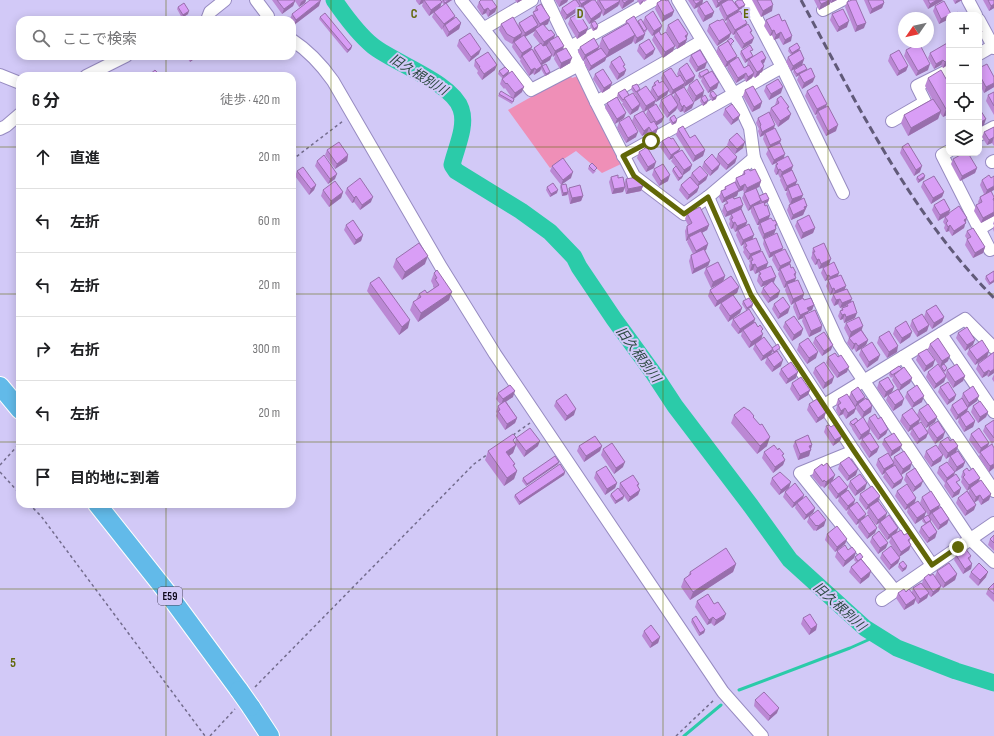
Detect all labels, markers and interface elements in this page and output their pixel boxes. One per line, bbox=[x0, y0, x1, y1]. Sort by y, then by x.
text: C bbox=[411, 6, 418, 22]
text: D bbox=[577, 6, 584, 22]
text: E bbox=[743, 6, 749, 22]
north arrow bbox=[898, 12, 934, 48]
map controls bbox=[946, 12, 982, 156]
button: + bbox=[946, 12, 982, 48]
search box bbox=[16, 16, 296, 60]
icon: search bbox=[30, 27, 52, 49]
text: ここで検索 bbox=[62, 30, 137, 49]
button: − bbox=[946, 48, 982, 84]
water label: 旧久根別川 bbox=[387, 51, 452, 100]
button: locate bbox=[946, 84, 982, 120]
text: 6 分 bbox=[32, 91, 60, 111]
text: 徒歩 · 420 m bbox=[220, 92, 280, 108]
button: layers bbox=[946, 120, 982, 156]
route start bbox=[642, 132, 660, 150]
icon: ahead bbox=[32, 146, 54, 168]
text: 直進 bbox=[70, 149, 100, 168]
text: 20 m bbox=[258, 149, 280, 165]
icon: left bbox=[32, 210, 54, 232]
text: 左折 bbox=[70, 213, 100, 232]
text: 60 m bbox=[258, 213, 280, 229]
icon: left bbox=[32, 274, 54, 296]
text: 左折 bbox=[70, 277, 100, 296]
text: 20 m bbox=[258, 277, 280, 293]
water label: 旧久根別川 bbox=[613, 324, 665, 387]
icon: right bbox=[32, 338, 54, 360]
text: 右折 bbox=[70, 341, 100, 360]
text: 300 m bbox=[253, 341, 280, 357]
icon: left bbox=[32, 402, 54, 424]
text: 左折 bbox=[70, 405, 100, 424]
text: 20 m bbox=[258, 405, 280, 421]
icon: arrive bbox=[32, 466, 54, 488]
text: 目的地に到着 bbox=[70, 469, 160, 488]
route end bbox=[949, 538, 967, 556]
water label: 旧久根別川 bbox=[810, 579, 870, 636]
road number: E59 bbox=[158, 587, 182, 605]
text: 5 bbox=[10, 655, 16, 671]

